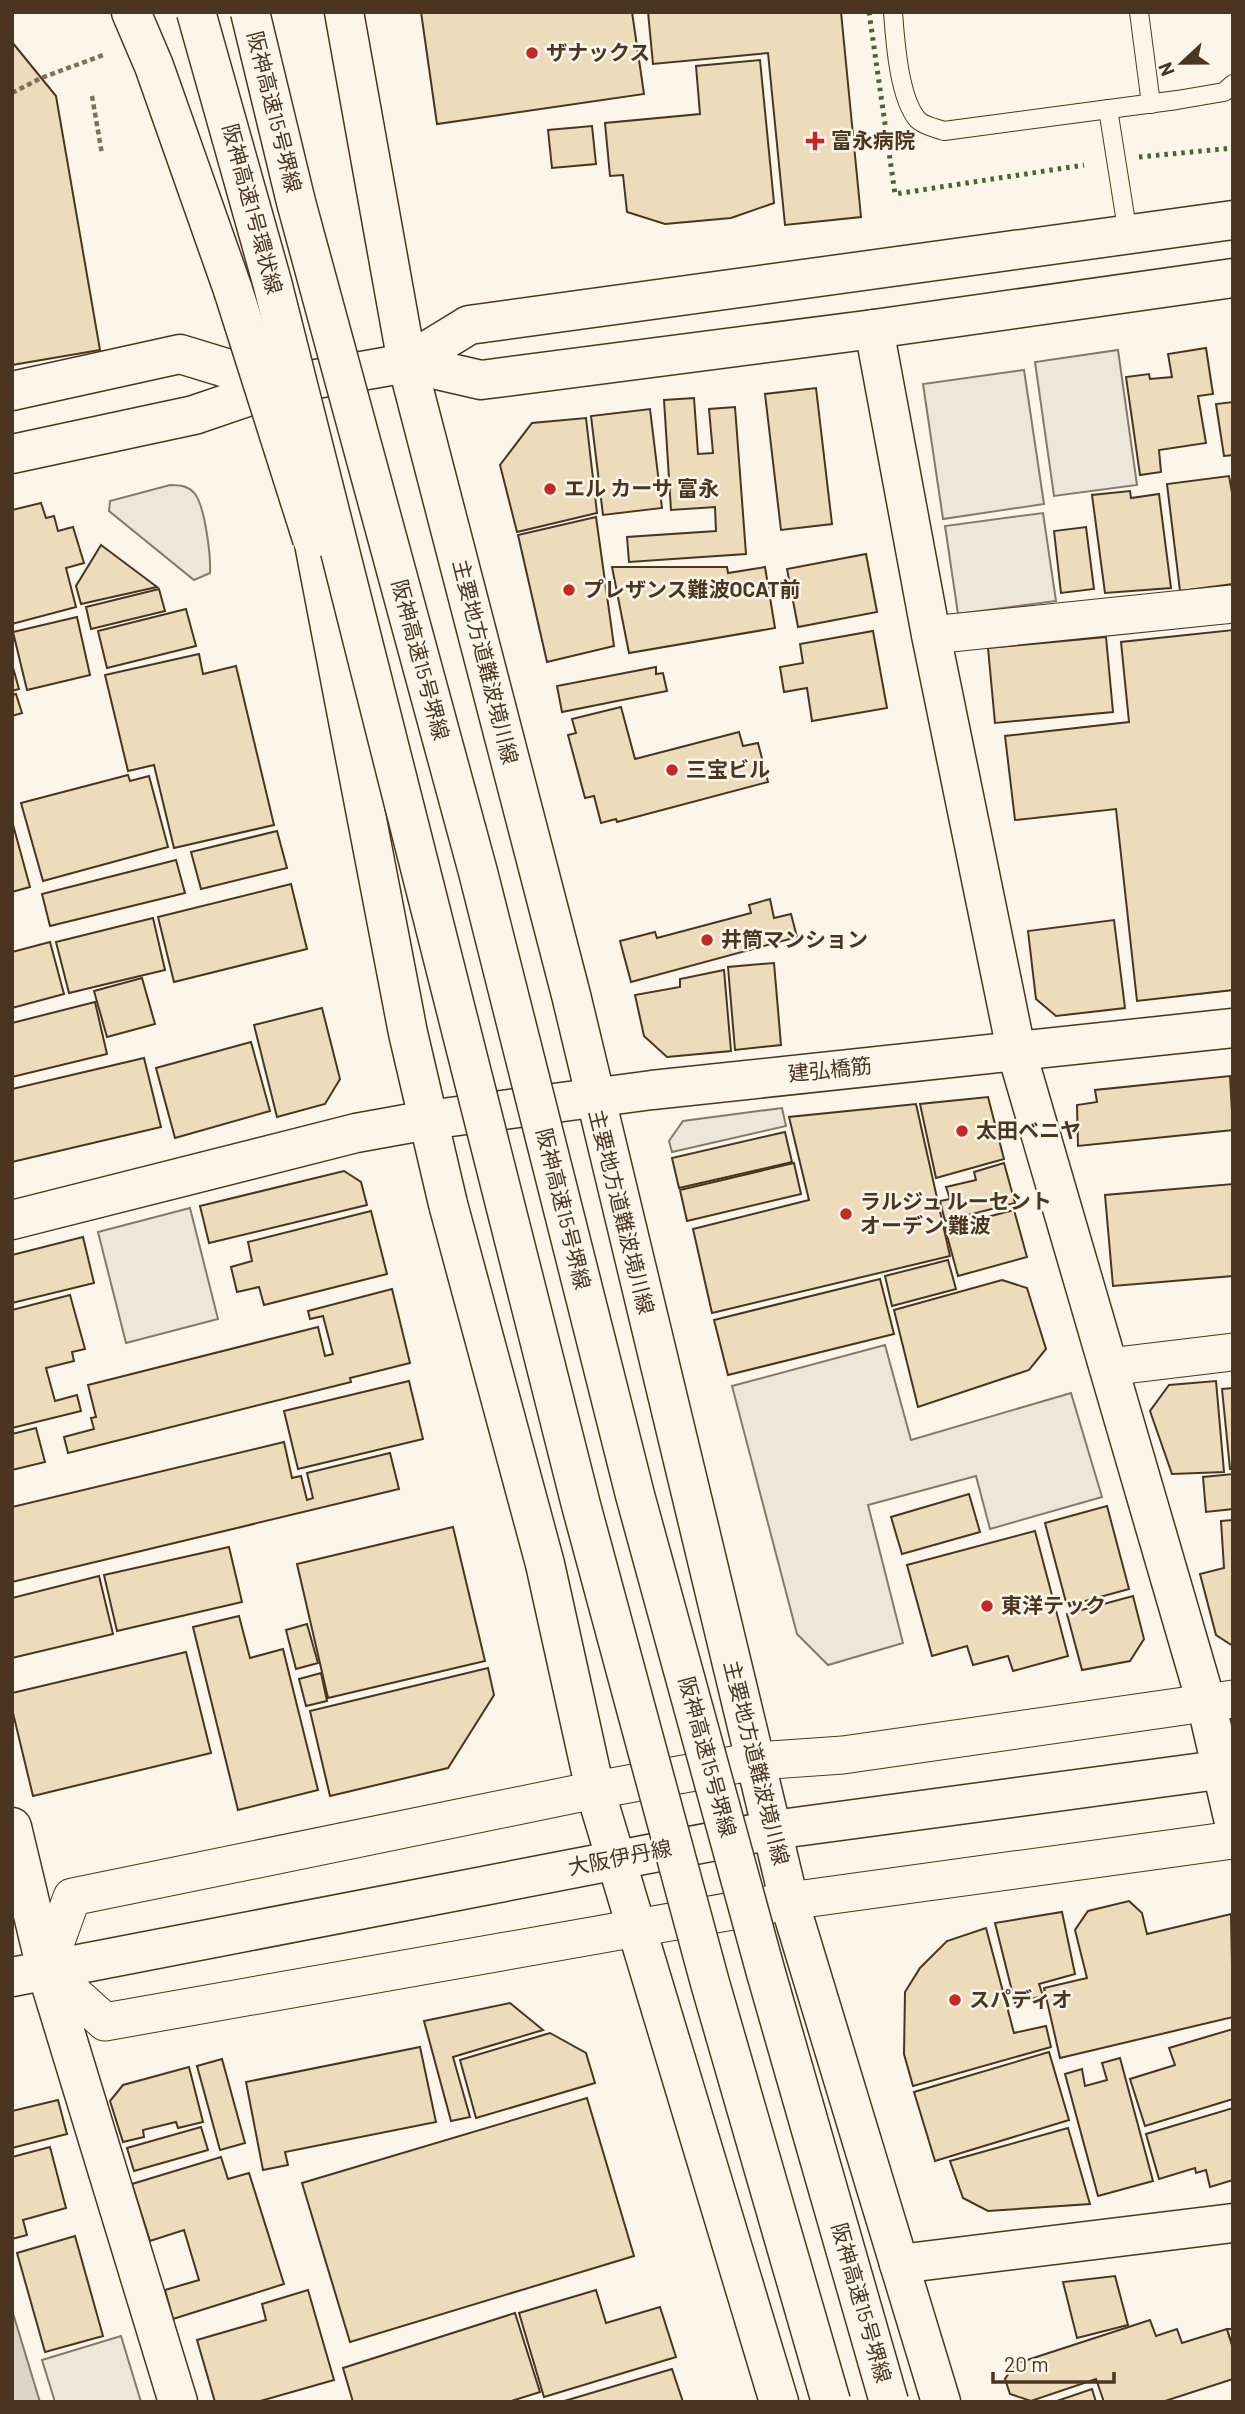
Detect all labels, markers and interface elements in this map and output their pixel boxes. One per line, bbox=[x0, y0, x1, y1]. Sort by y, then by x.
street label: 阪神高速15号堺線 bbox=[243, 28, 308, 195]
north arrow bbox=[1147, 28, 1217, 98]
place label: ザナックス bbox=[546, 39, 650, 64]
marker: ザナックス bbox=[524, 45, 540, 61]
text: N bbox=[1153, 59, 1179, 80]
street label: 阪神高速1号環状線 bbox=[219, 121, 288, 297]
place label: 富永病院 bbox=[831, 127, 915, 152]
marker: 富永病院 bbox=[805, 131, 825, 151]
place label: エル カーサ 富永 bbox=[564, 475, 719, 500]
marker: エル カーサ 富永 bbox=[542, 481, 558, 497]
street label: 主要地方道難波境川線 bbox=[449, 557, 524, 767]
place label: プレザンス難波OCAT前 bbox=[583, 576, 801, 601]
street label: 阪神高速15号堺線 bbox=[388, 577, 455, 743]
marker: プレザンス難波OCAT前 bbox=[561, 582, 577, 598]
place label: 三宝ビル bbox=[686, 756, 770, 781]
marker: 三宝ビル bbox=[664, 762, 680, 778]
place label: 井筒マンション bbox=[721, 926, 868, 951]
marker: 井筒マンション bbox=[699, 932, 715, 948]
street label: 建弘橋筋 bbox=[787, 1052, 873, 1085]
street label: 主要地方道難波境川線 bbox=[585, 1107, 660, 1317]
place label: 太田ベニヤ bbox=[976, 1117, 1081, 1142]
marker: 太田ベニヤ bbox=[954, 1123, 970, 1139]
street label: 阪神高速15号堺線 bbox=[532, 1125, 597, 1292]
place label: ラルジュ ルーセント オーデン 難波 bbox=[860, 1188, 1052, 1237]
marker: ラルジュ ルーセント オーデン 難波 bbox=[838, 1206, 854, 1222]
place label: 東洋テック bbox=[1001, 1592, 1106, 1617]
marker: 東洋テック bbox=[979, 1598, 995, 1614]
street label: 主要地方道難波境川線 bbox=[720, 1658, 795, 1868]
street label: 阪神高速15号堺線 bbox=[675, 1674, 742, 1840]
street label: 大阪伊丹線 bbox=[566, 1834, 674, 1879]
place label: スパディオ bbox=[969, 1986, 1073, 2011]
marker: スパディオ bbox=[947, 1992, 963, 2008]
street label: 阪神高速15号堺線 bbox=[828, 2220, 897, 2385]
scale bar bbox=[993, 2340, 1114, 2384]
text: 20 m bbox=[1004, 2351, 1049, 2376]

